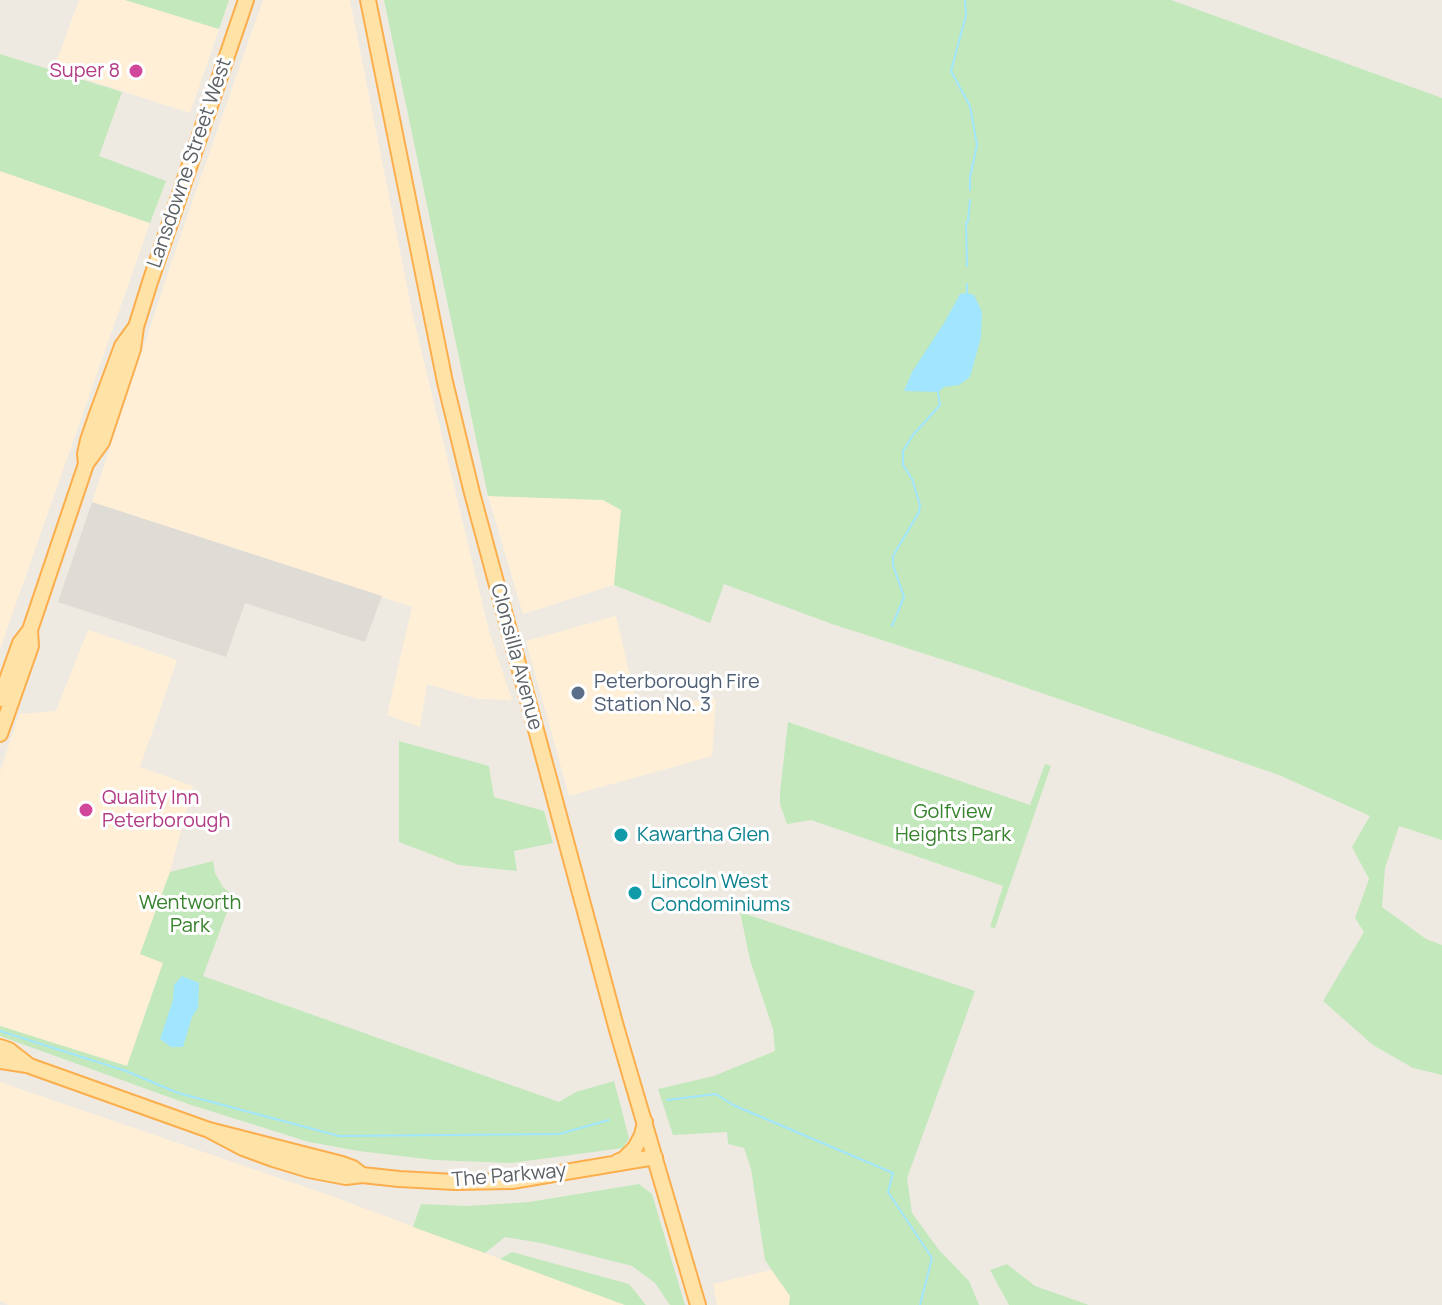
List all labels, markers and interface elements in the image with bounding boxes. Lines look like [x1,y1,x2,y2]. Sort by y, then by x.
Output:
street label: Lansdowne Street West [143,55,237,271]
place label: Super 8 [49,59,120,83]
marker: Super 8 [127,62,145,80]
street label: Clonsilla Avenue [485,581,547,733]
place label: Peterborough Fire Station No. 3 [594,670,760,717]
marker: Peterborough Fire Station No. 3 [569,684,587,702]
place label: Quality Inn Peterborough [102,786,230,833]
park label: Golfview Heights Park [895,800,1011,847]
marker: Quality Inn Peterborough [77,801,95,819]
place label: Kawartha Glen [637,823,770,847]
marker: Kawartha Glen [612,826,630,844]
place label: Lincoln West Condominiums [651,870,790,917]
marker: Lincoln West Condominiums [626,884,644,902]
park label: Wentworth Park [139,891,241,938]
street label: The Parkway [451,1159,567,1193]

